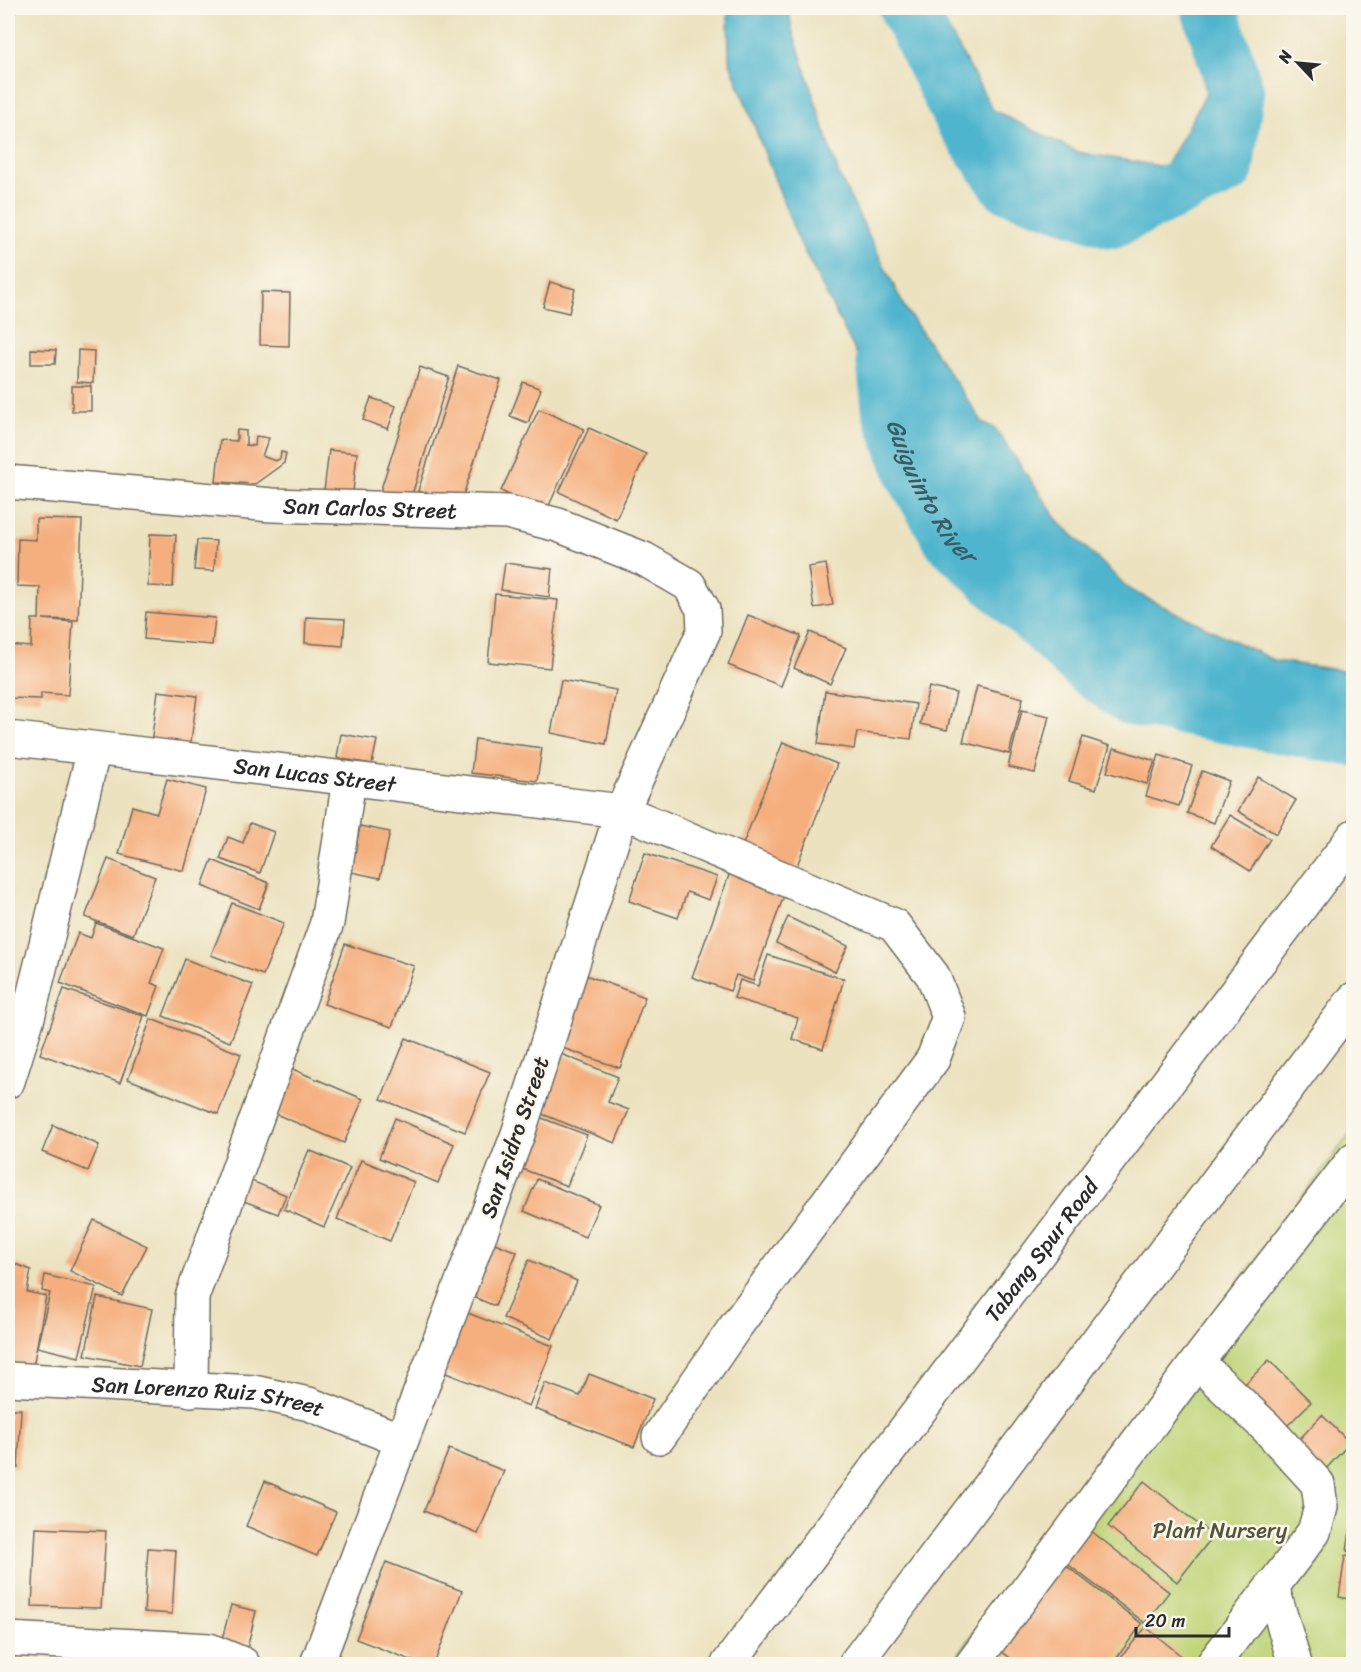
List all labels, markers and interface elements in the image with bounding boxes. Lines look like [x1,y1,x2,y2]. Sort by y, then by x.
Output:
north arrow [1268,33,1328,93]
text: N [1269,44,1301,69]
water label: Guiguinto River [874,413,990,577]
street label: San Carlos Street [282,486,458,531]
street label: San Lucas Street [231,746,399,804]
street label: San Isidro Street [468,1050,561,1224]
street label: Tabang Spur Road [974,1169,1110,1331]
street label: San Lorenzo Ruiz Street [91,1364,331,1428]
park label: Plant Nursery [1153,1511,1288,1550]
scale bar [1136,1600,1229,1638]
text: 20 m [1145,1605,1185,1637]

